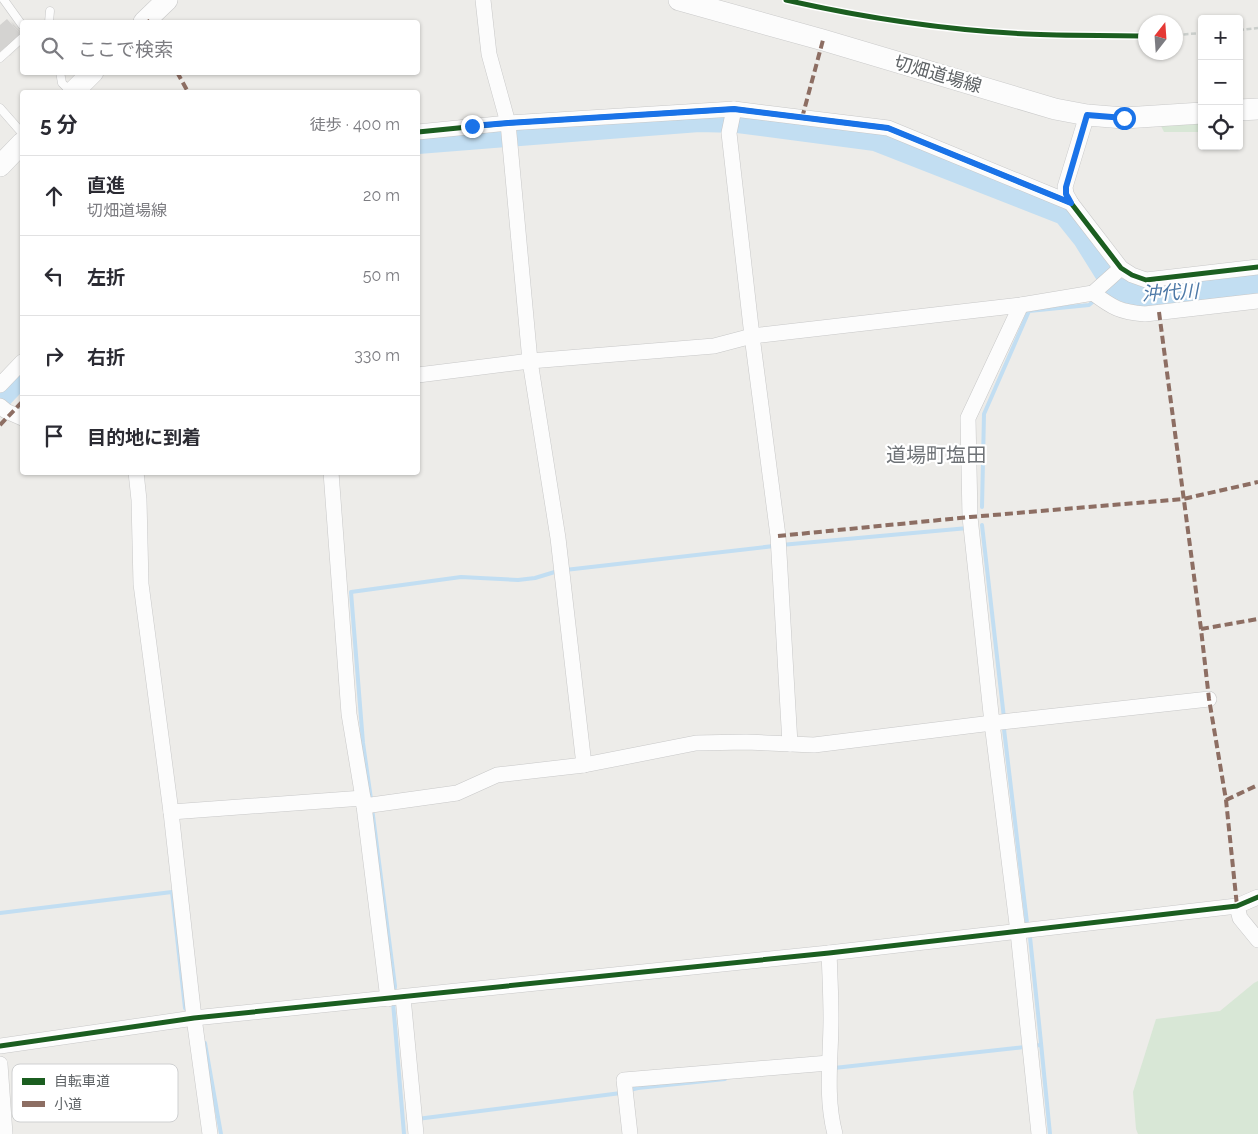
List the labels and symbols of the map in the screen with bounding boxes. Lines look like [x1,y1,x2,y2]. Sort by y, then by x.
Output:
north arrow [1138,15,1183,60]
street label: 切畑道場線 [892,52,984,96]
route start [1113,107,1136,130]
route end [461,115,484,138]
water label: 沖代川 [1141,279,1201,304]
district label: 道場町塩田 [886,443,986,467]
legend [12,1064,178,1122]
text: 自転車道 [54,1073,110,1089]
text: 小道 [54,1096,82,1112]

